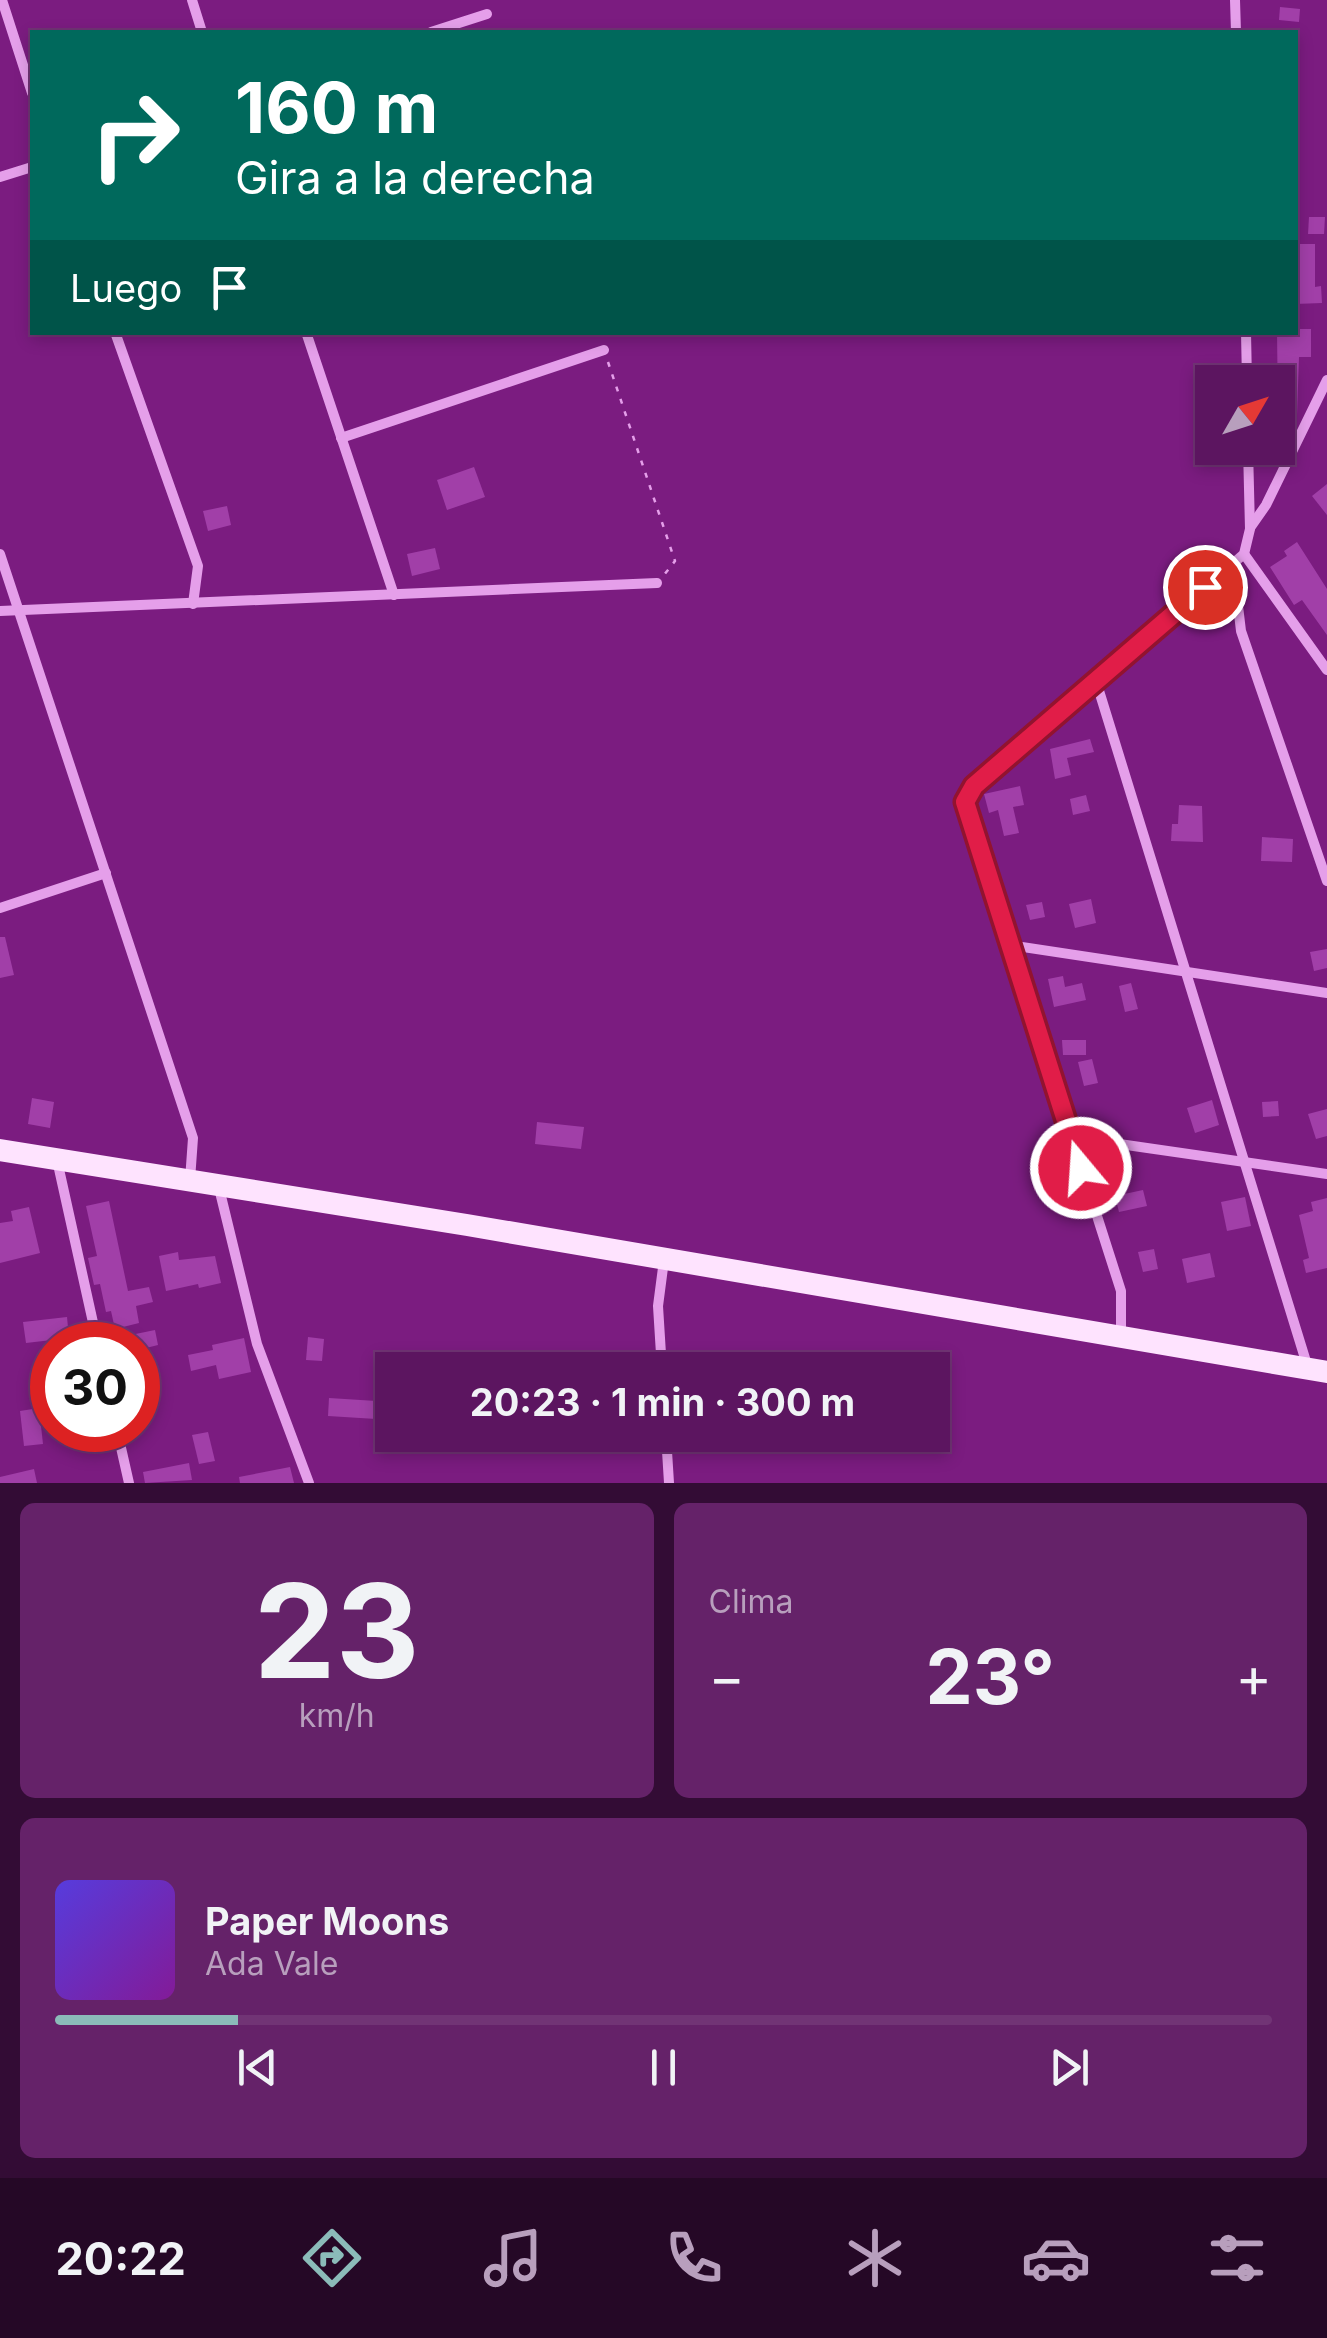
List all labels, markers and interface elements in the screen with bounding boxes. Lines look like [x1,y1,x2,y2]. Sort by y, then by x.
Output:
text: 160 m [235,65,438,150]
icon: right [70,70,200,200]
text: Gira a la derecha [235,150,595,205]
icon: arrive [202,260,257,315]
text: Luego [70,265,182,311]
north arrow [1195,365,1295,465]
map controls [1195,365,1295,465]
pin [1163,545,1248,630]
icon: arrive [1178,560,1233,615]
position arrow [1029,1116,1133,1220]
speed limit sign: 30 [30,1322,160,1452]
text: 20:23 · 1 min · 300 m [470,1379,855,1425]
text: 23 [254,1552,420,1709]
text: Clima [709,1582,793,1621]
text: 23° [925,1631,1055,1722]
text: − [709,1644,745,1710]
text: + [1236,1644,1272,1710]
text: km/h [299,1696,375,1735]
text: Paper Moons [205,1898,449,1944]
text: Ada Vale [205,1944,338,1983]
icon: previous [230,2040,285,2095]
icon: pause [636,2040,691,2095]
icon: next [1042,2040,1097,2095]
icon: directions [297,2223,367,2293]
icon: music [478,2223,548,2293]
icon: phone [659,2223,729,2293]
icon: climate [840,2223,910,2293]
icon: car [1021,2223,1091,2293]
icon: filters [1202,2223,1272,2293]
text: 20:22 [55,2231,186,2286]

